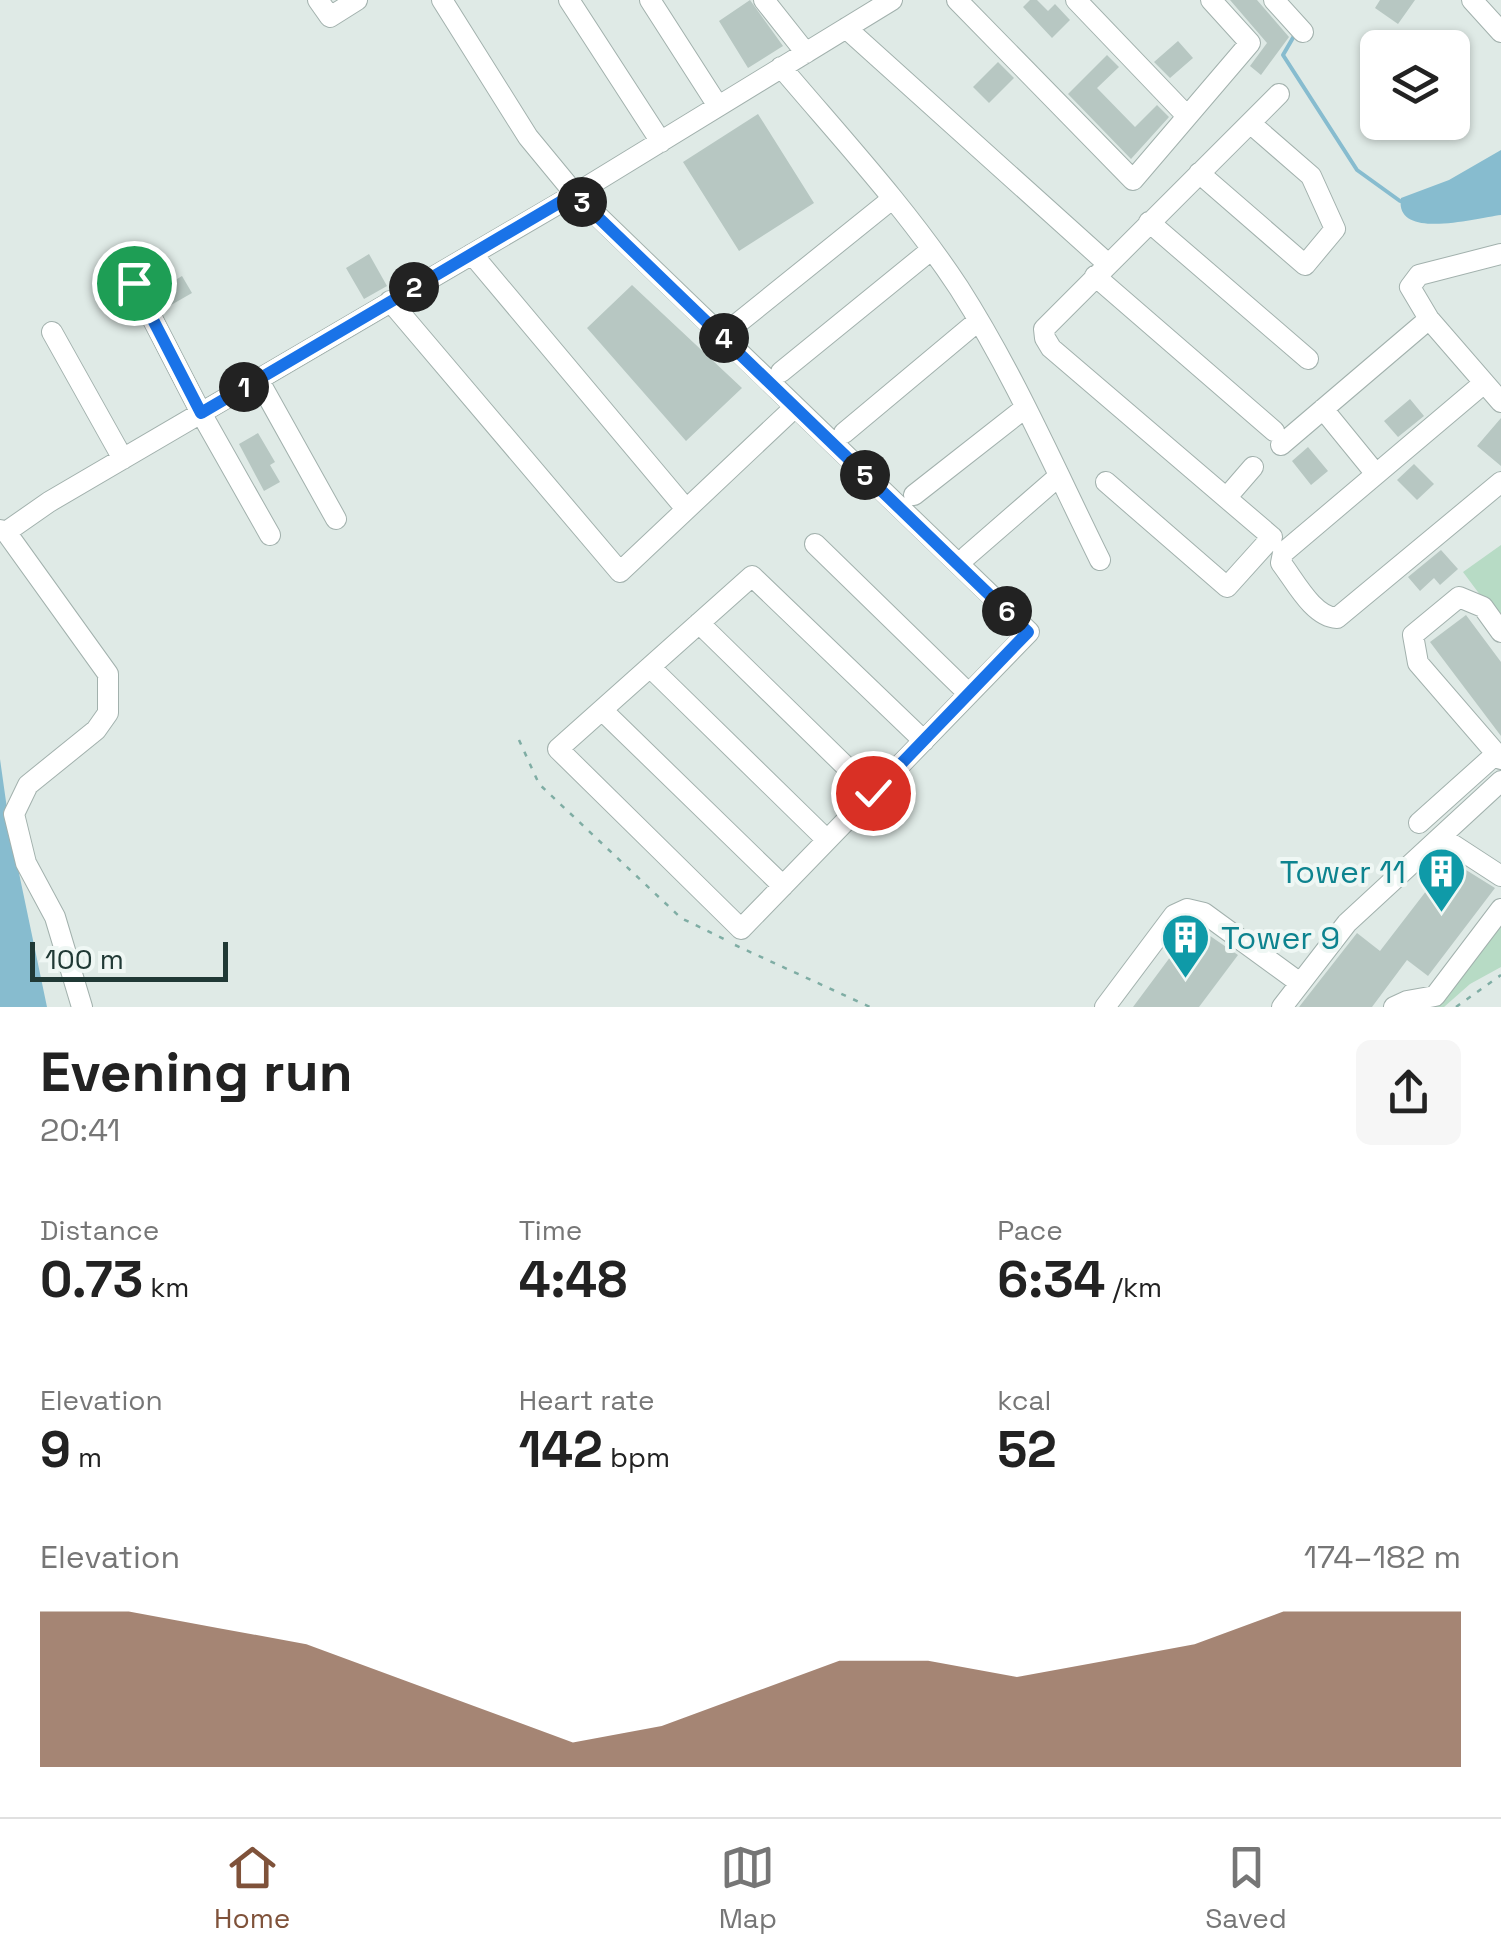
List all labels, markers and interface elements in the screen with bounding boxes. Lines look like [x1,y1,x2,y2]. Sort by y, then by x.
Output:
map controls [1360,30,1470,140]
button: layers [1360,30,1470,140]
pin: 3 [557,177,607,227]
text: 3 [573,184,591,220]
pin [92,241,177,326]
icon: arrive [107,256,162,311]
pin: 2 [389,262,439,312]
text: 2 [406,269,422,305]
pin: 4 [699,313,749,363]
text: 4 [715,320,733,356]
pin: 1 [219,362,269,412]
text: 1 [238,369,250,405]
pin: 5 [840,450,890,500]
text: 5 [857,457,873,493]
pin: 6 [982,586,1032,636]
text: 6 [998,593,1016,629]
pin [831,751,916,836]
icon: check [846,766,901,821]
building icon: Tower 11 [1415,846,1467,914]
place label: Tower 11 [1280,852,1406,892]
building icon: Tower 9 [1160,912,1212,980]
place label: Tower 9 [1221,918,1340,958]
scale bar [30,937,228,981]
text: 100 m [45,941,124,977]
text: Evening run [40,1037,353,1107]
button: share [1356,1040,1461,1145]
text: 20:41 [40,1110,121,1150]
text: Distance [40,1212,159,1248]
text: Time [519,1212,582,1248]
text: Pace [997,1212,1063,1248]
text: 0.73 [40,1248,143,1312]
text: 4:48 [519,1248,627,1312]
text: 6:34 [997,1248,1105,1312]
text: km [143,1269,189,1305]
text: /km [1105,1269,1162,1305]
text: Elevation [40,1382,163,1418]
text: Heart rate [519,1382,655,1418]
text: kcal [997,1382,1051,1418]
text: 9 [40,1418,71,1482]
text: 142 [519,1418,603,1482]
text: 52 [997,1418,1057,1482]
text: m [71,1439,102,1475]
text: bpm [603,1439,670,1475]
text: Elevation [40,1537,180,1577]
text: 174–182 m [1304,1537,1461,1577]
tab: Home [214,1840,290,1936]
tab: Map [719,1840,777,1936]
tab: Saved [1205,1840,1287,1936]

